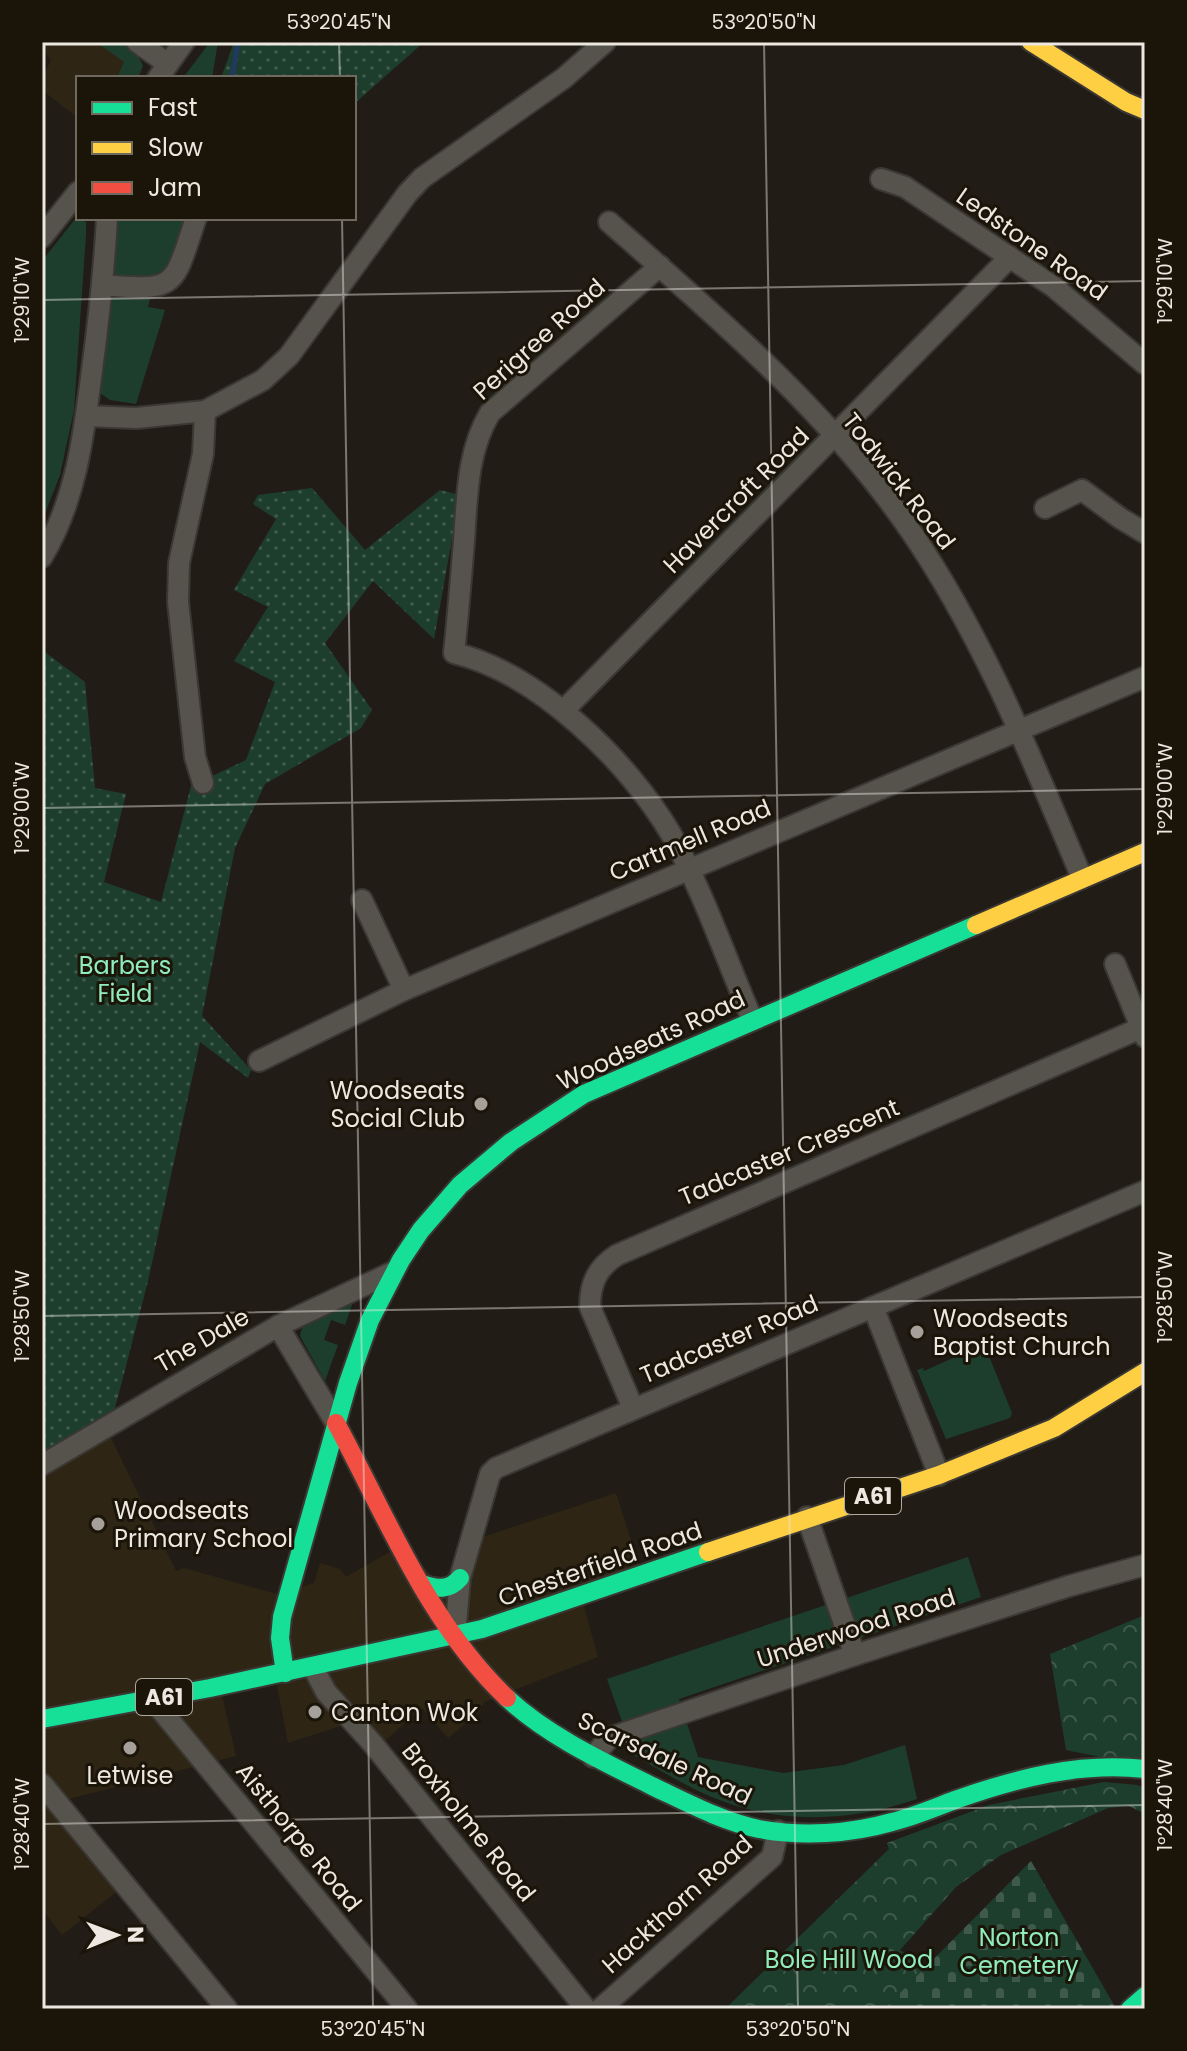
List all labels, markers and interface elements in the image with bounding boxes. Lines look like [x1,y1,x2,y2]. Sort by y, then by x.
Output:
text: 53°20'45"N [287,8,391,36]
text: 53°20'50"N [712,8,816,36]
legend [76,76,356,220]
text: Fast [148,91,198,124]
text: Slow [148,131,203,164]
text: Jam [148,171,202,204]
street label: Ledstone Road [950,180,1114,308]
text: 1°29'10"W [1151,237,1179,324]
text: 1°29'10"W [8,256,36,343]
street label: Perigree Road [466,271,612,407]
street label: Todwick Road [835,405,963,557]
street label: Havercroft Road [656,420,816,580]
text: 1°29'00"W [1151,742,1179,835]
text: 1°29'00"W [8,761,36,854]
street label: Cartmell Road [604,791,776,889]
park label: Barbers Field [79,949,171,1010]
street label: Woodseats Road [552,982,750,1098]
place label: Woodseats Social Club [330,1074,465,1135]
street label: Tadcaster Crescent [674,1091,904,1213]
marker: Woodseats Social Club [472,1095,490,1113]
text: 1°28'50"W [1151,1250,1179,1343]
text: 1°28'50"W [8,1269,36,1362]
street label: Tadcaster Road [635,1287,823,1391]
street label: The Dale [149,1300,255,1380]
place label: Woodseats Baptist Church [933,1302,1111,1363]
marker: Woodseats Baptist Church [908,1323,926,1341]
road number: A61 [845,1478,901,1514]
place label: Woodseats Primary School [114,1494,293,1555]
street label: Chesterfield Road [494,1514,706,1614]
marker: Woodseats Primary School [89,1515,107,1533]
street label: Underwood Road [752,1580,960,1676]
road number: A61 [136,1679,192,1715]
place label: Canton Wok [331,1696,479,1729]
marker: Canton Wok [306,1703,324,1721]
street label: Scarsdale Road [573,1703,757,1813]
street label: Broxholme Road [395,1736,543,1908]
marker: Letwise [121,1739,139,1757]
street label: Aisthorpe Road [229,1756,369,1918]
text: 1°28'40"W [1151,1758,1179,1851]
place label: Letwise [87,1759,173,1792]
text: 1°28'40"W [8,1777,36,1870]
street label: Hackthorn Road [594,1827,760,1981]
north arrow [76,1895,156,1975]
park label: Norton Cemetery [959,1921,1079,1982]
text: N [120,1926,151,1943]
park label: Bole Hill Wood [765,1943,933,1976]
text: 53°20'45"N [321,2015,425,2043]
text: 53°20'50"N [746,2015,850,2043]

